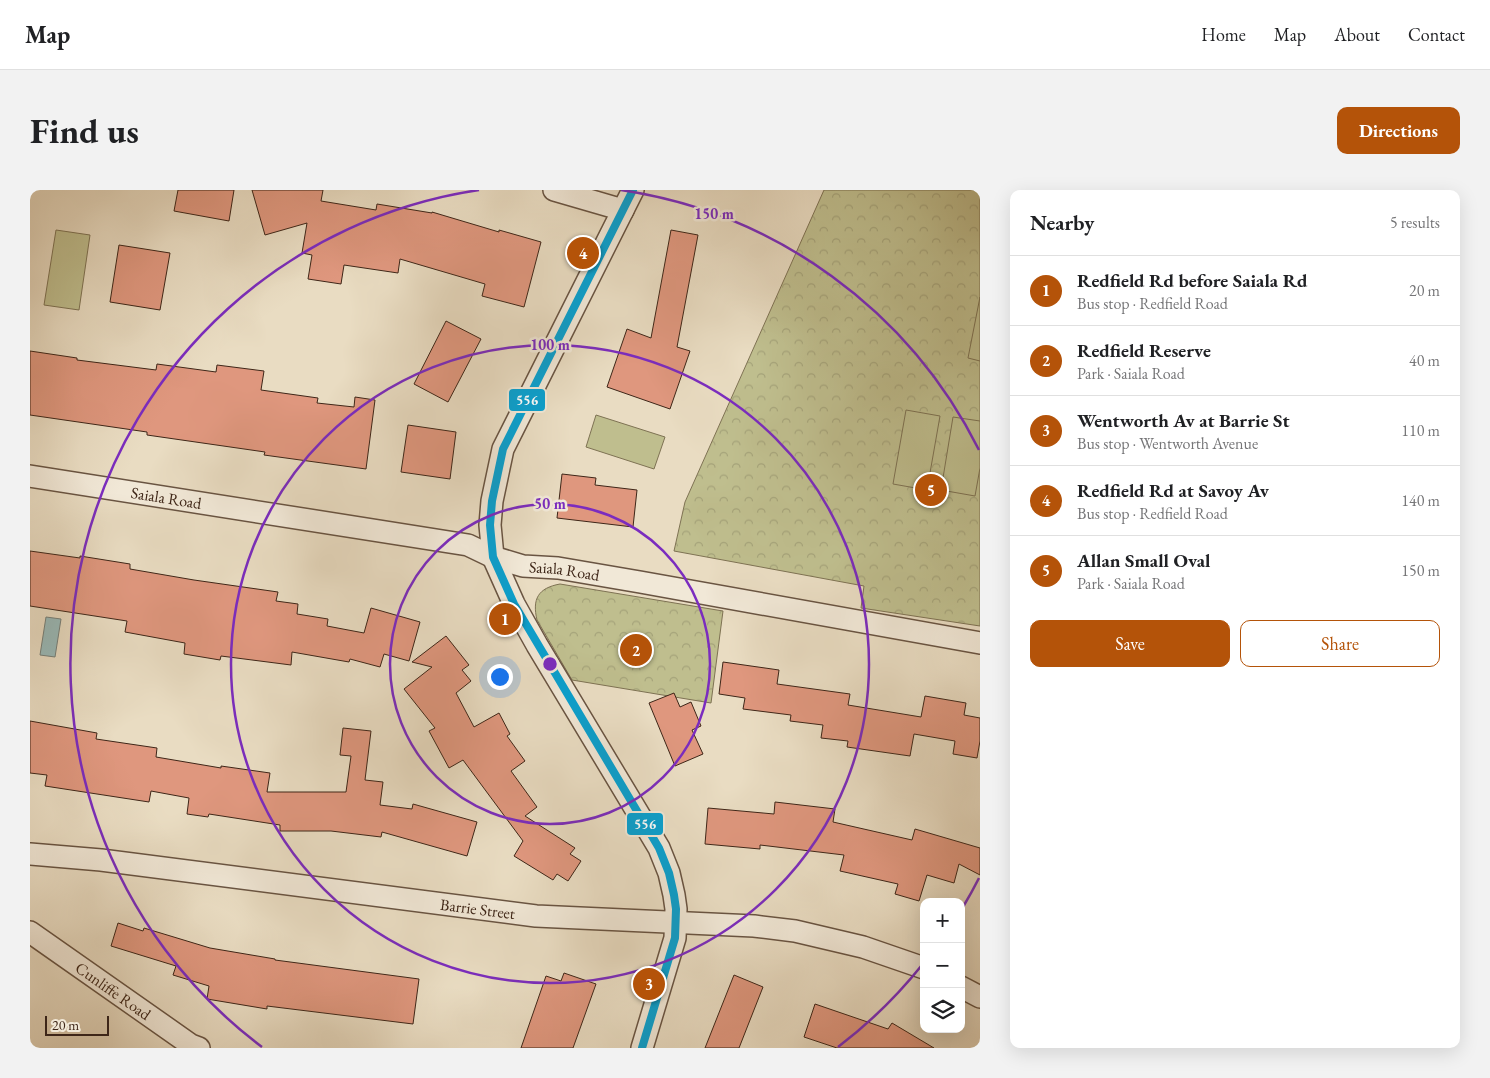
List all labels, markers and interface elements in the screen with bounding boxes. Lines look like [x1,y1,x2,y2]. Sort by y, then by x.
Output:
text: Map [25,19,70,50]
text: Home [1201,23,1246,46]
text: Map [1274,23,1306,46]
text: About [1334,23,1380,46]
text: Contact [1408,23,1465,46]
button: Directions [1337,107,1460,154]
text: Find us [30,108,139,153]
text: 150 m [694,204,734,223]
text: Nearby [1030,209,1094,236]
text: 5 results [1390,212,1440,233]
pin: 4 [567,234,599,272]
text: Redfield Rd before Saiala Rd [1077,268,1308,293]
text: 1 [1042,280,1050,301]
text: 20 m [1409,280,1440,301]
text: Bus stop · Redfield Road [1077,293,1228,314]
text: 100 m [530,335,570,354]
text: Redfield Reserve [1077,338,1211,363]
text: 2 [1042,350,1050,371]
text: 40 m [1409,350,1440,371]
text: Park · Saiala Road [1077,363,1185,384]
line badge: 556 [508,388,546,412]
text: 556 [516,391,539,409]
text: Wentworth Av at Barrie St [1077,408,1290,433]
text: 3 [1042,420,1050,441]
text: 110 m [1401,420,1440,441]
text: Bus stop · Wentworth Avenue [1077,433,1258,454]
pin: 5 [915,471,947,509]
text: Redfield Rd at Savoy Av [1077,478,1269,503]
street label: Saiala Road [129,482,204,514]
text: 4 [1042,490,1050,511]
text: 140 m [1401,490,1440,511]
text: 50 m [534,494,566,513]
text: Bus stop · Redfield Road [1077,503,1228,524]
text: Allan Small Oval [1077,548,1210,573]
street label: Saiala Road [528,556,602,586]
text: 5 [1042,560,1050,581]
text: 150 m [1401,560,1440,581]
text: Park · Saiala Road [1077,573,1185,594]
pin: 1 [489,600,521,638]
button: Save [1030,620,1230,667]
button: Share [1240,620,1440,667]
pin: 2 [620,631,652,669]
centre of rings [541,655,559,673]
your location [487,664,513,690]
line badge: 556 [626,812,664,836]
text: 556 [634,815,657,833]
street label: Barrie Street [439,894,516,924]
map controls [920,898,965,1033]
button: + [920,898,965,943]
button: − [920,943,965,988]
street label: Cunliffe Road [71,957,156,1025]
pin: 3 [633,965,665,1003]
button: layers [920,988,965,1033]
scale bar [45,1013,109,1036]
text: 20 m [52,1016,79,1034]

